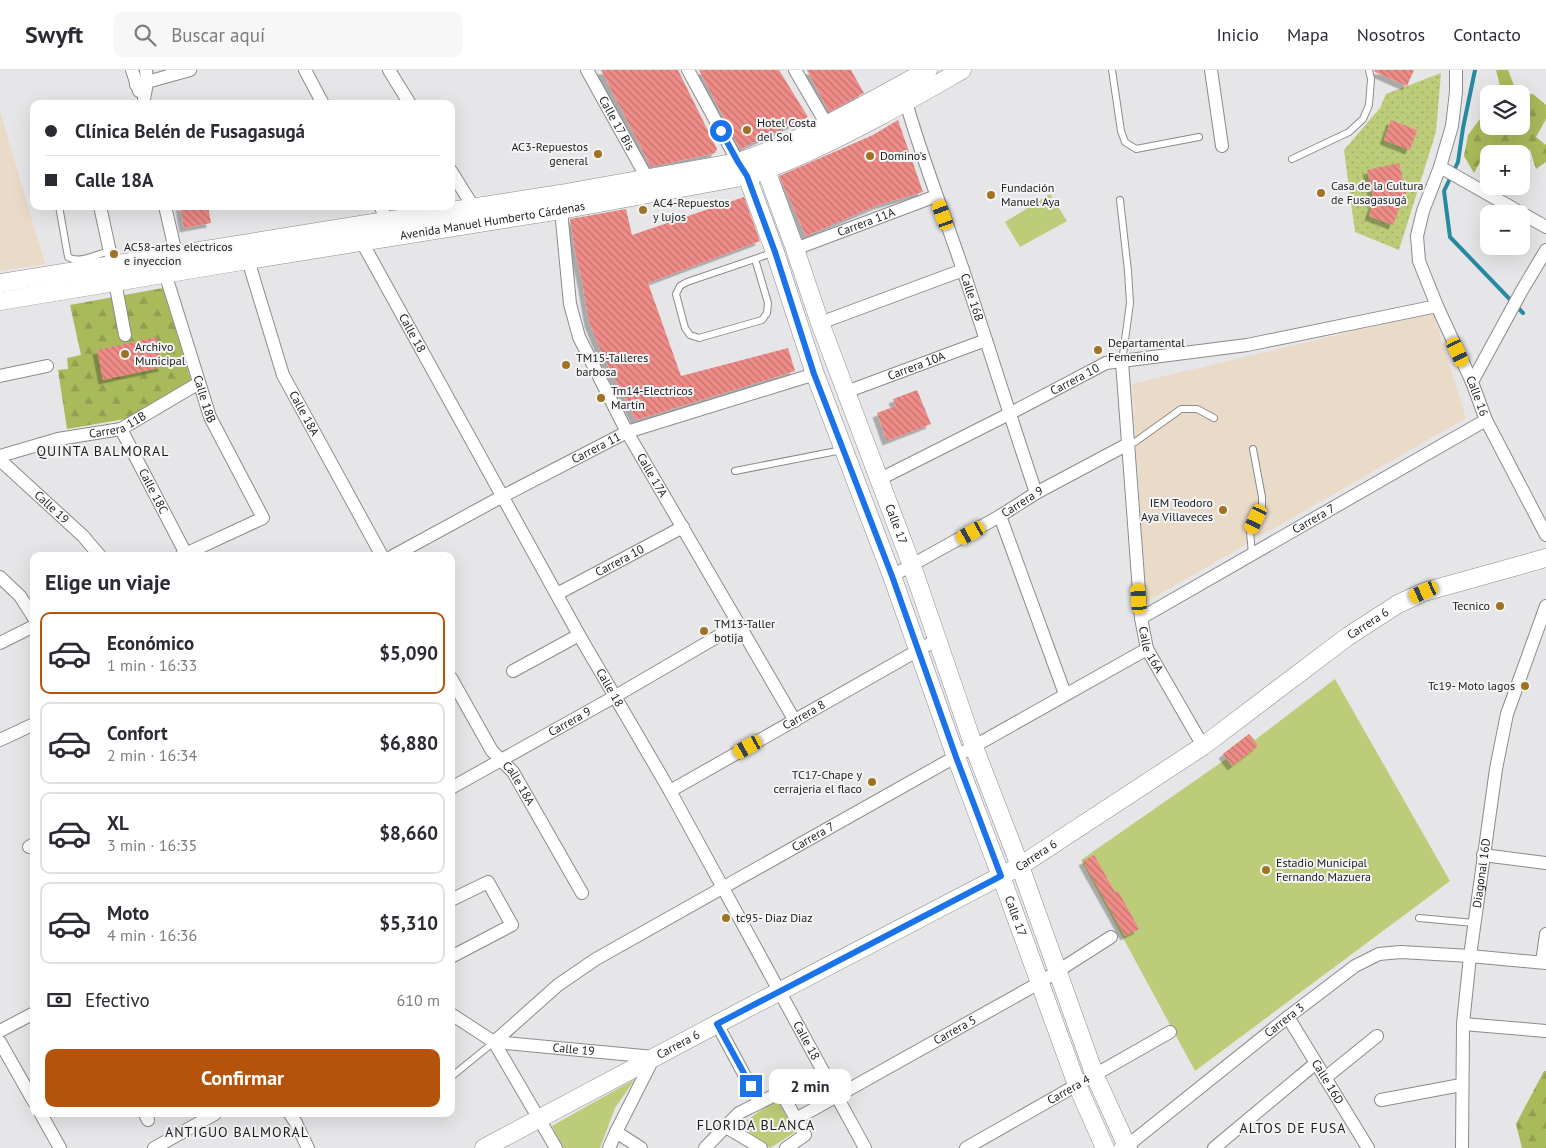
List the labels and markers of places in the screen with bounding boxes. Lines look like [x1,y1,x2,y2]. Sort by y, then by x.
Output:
place label: Hotel Costa del Sol [757,115,816,144]
marker: Hotel Costa del Sol [741,124,753,136]
place label: AC3-Repuestos general [511,139,588,168]
marker: AC3-Repuestos general [592,148,604,160]
place label: Domino's [880,148,927,163]
marker: Domino's [864,150,876,162]
place label: Casa de la Cultura de Fusagasugá [1331,178,1423,207]
place label: Fundación Manuel Aya [1001,180,1060,209]
marker: Casa de la Cultura de Fusagasugá [1315,187,1327,199]
marker: Fundación Manuel Aya [985,189,997,201]
place label: AC4-Repuestos y lujos [653,195,730,224]
marker: AC4-Repuestos y lujos [637,204,649,216]
place label: AC58-artes electricos e inyeccion [124,239,233,268]
marker: AC58-artes electricos e inyeccion [108,248,120,260]
place label: Departamental Femenino [1108,335,1185,364]
place label: Archivo Municipal [135,339,186,368]
marker: Departamental Femenino [1092,344,1104,356]
marker: Archivo Municipal [119,348,131,360]
place label: TM15-Talleres barbosa [576,350,648,379]
marker: TM15-Talleres barbosa [560,359,572,371]
place label: Tm14-Electricos Martín [611,383,693,412]
marker: Tm14-Electricos Martín [595,392,607,404]
place label: IEM Teodoro Aya Villaveces [1141,495,1213,524]
marker: IEM Teodoro Aya Villaveces [1217,504,1229,516]
place label: Tecnico [1452,598,1490,613]
marker: Tecnico [1494,600,1506,612]
place label: TM13-Taller botija [714,616,775,645]
marker: TM13-Taller botija [698,625,710,637]
place label: Tc19- Moto lagos [1428,678,1515,693]
marker: Tc19- Moto lagos [1519,680,1531,692]
place label: TC17-Chape y cerrajeria el flaco [774,767,862,796]
marker: TC17-Chape y cerrajeria el flaco [866,776,878,788]
place label: Estadio Municipal Fernando Mazuera [1276,855,1371,884]
marker: Estadio Municipal Fernando Mazuera [1260,864,1272,876]
place label: tc95- Diaz Diaz [736,910,813,925]
marker: tc95- Diaz Diaz [720,912,732,924]

